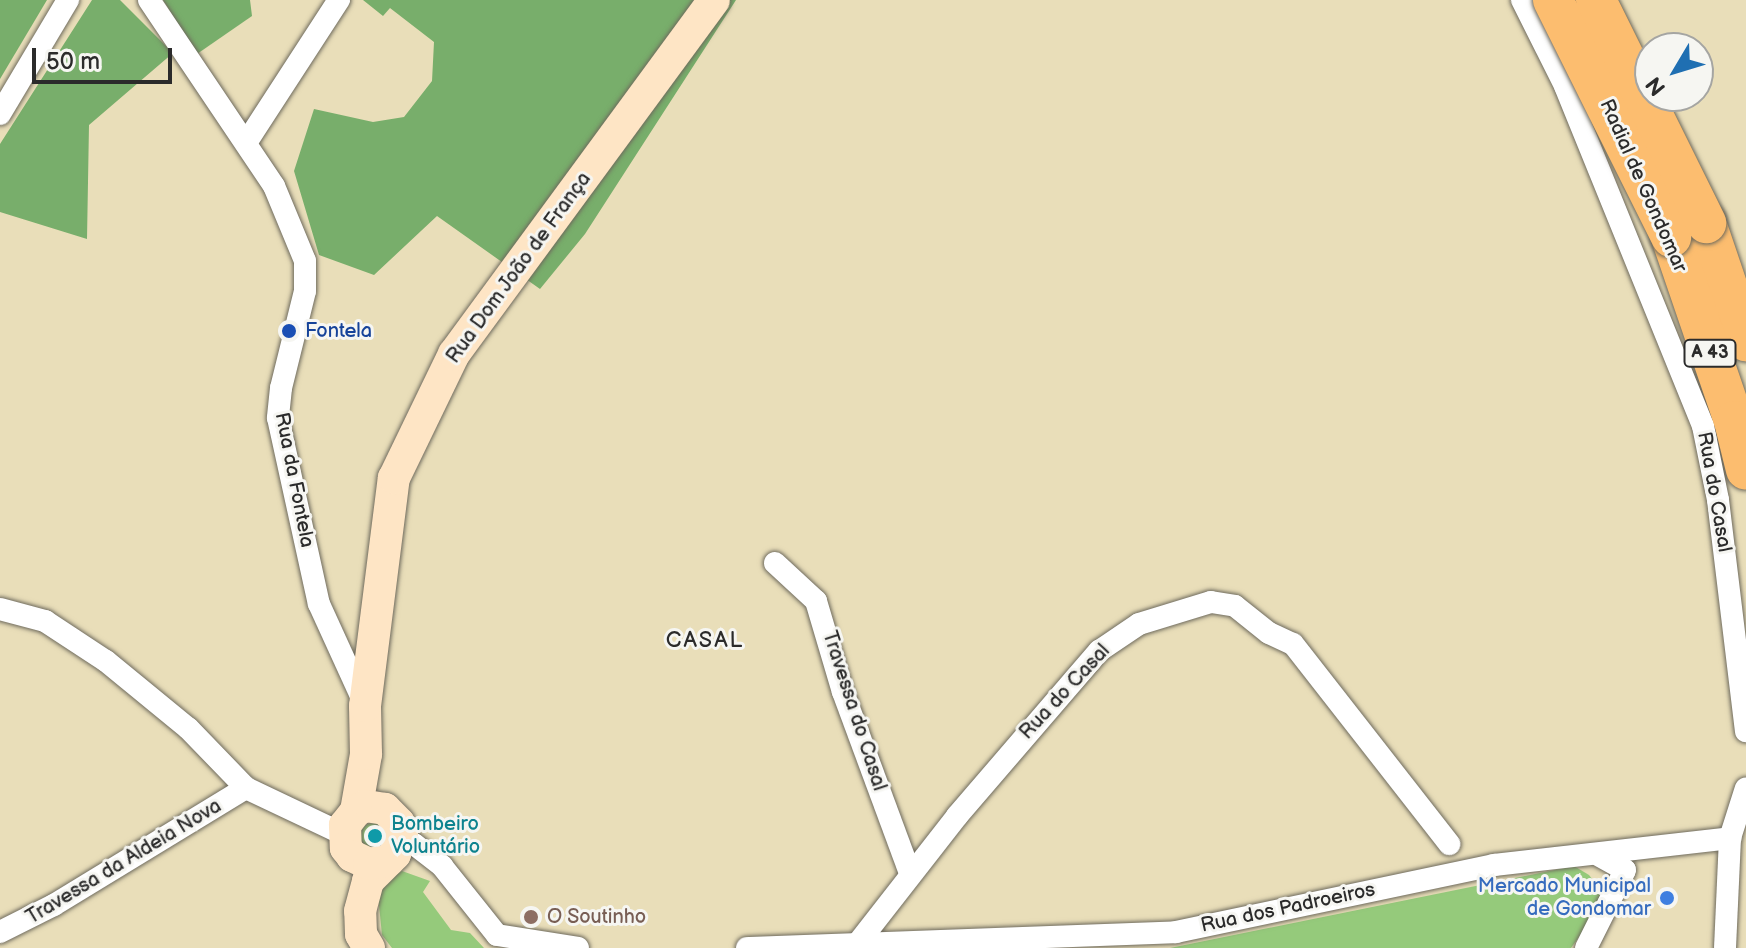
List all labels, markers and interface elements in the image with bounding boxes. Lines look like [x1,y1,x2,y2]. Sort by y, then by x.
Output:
scale bar [36,32,176,82]
north arrow [1634,32,1714,112]
text: 50 m [46,47,100,76]
text: N [1641,71,1672,101]
street label: Radial de Gondomar [1594,96,1692,276]
street label: Rua Dom João de França [441,167,597,369]
place label: Fontela [305,319,372,343]
marker: Fontela [280,322,298,340]
road number: A 43 [1682,339,1738,367]
street label: Rua da Fontela [269,410,319,550]
street label: Rua do Casal [1692,430,1736,554]
district label: CASAL [666,628,744,654]
street label: Travessa do Casal [817,628,891,794]
street label: Rua do Casal [1015,639,1115,745]
street label: Travessa da Aldeia Nova [22,794,226,930]
place label: Bombeiro Voluntário [391,812,480,859]
marker: Bombeiro Voluntário [366,827,384,845]
place label: Mercado Municipal de Gondomar [1478,874,1651,921]
street label: Rua dos Padroeiros [1199,878,1377,938]
marker: Mercado Municipal de Gondomar [1658,889,1676,907]
place label: O Soutinho [547,905,647,929]
marker: O Soutinho [522,908,540,926]

